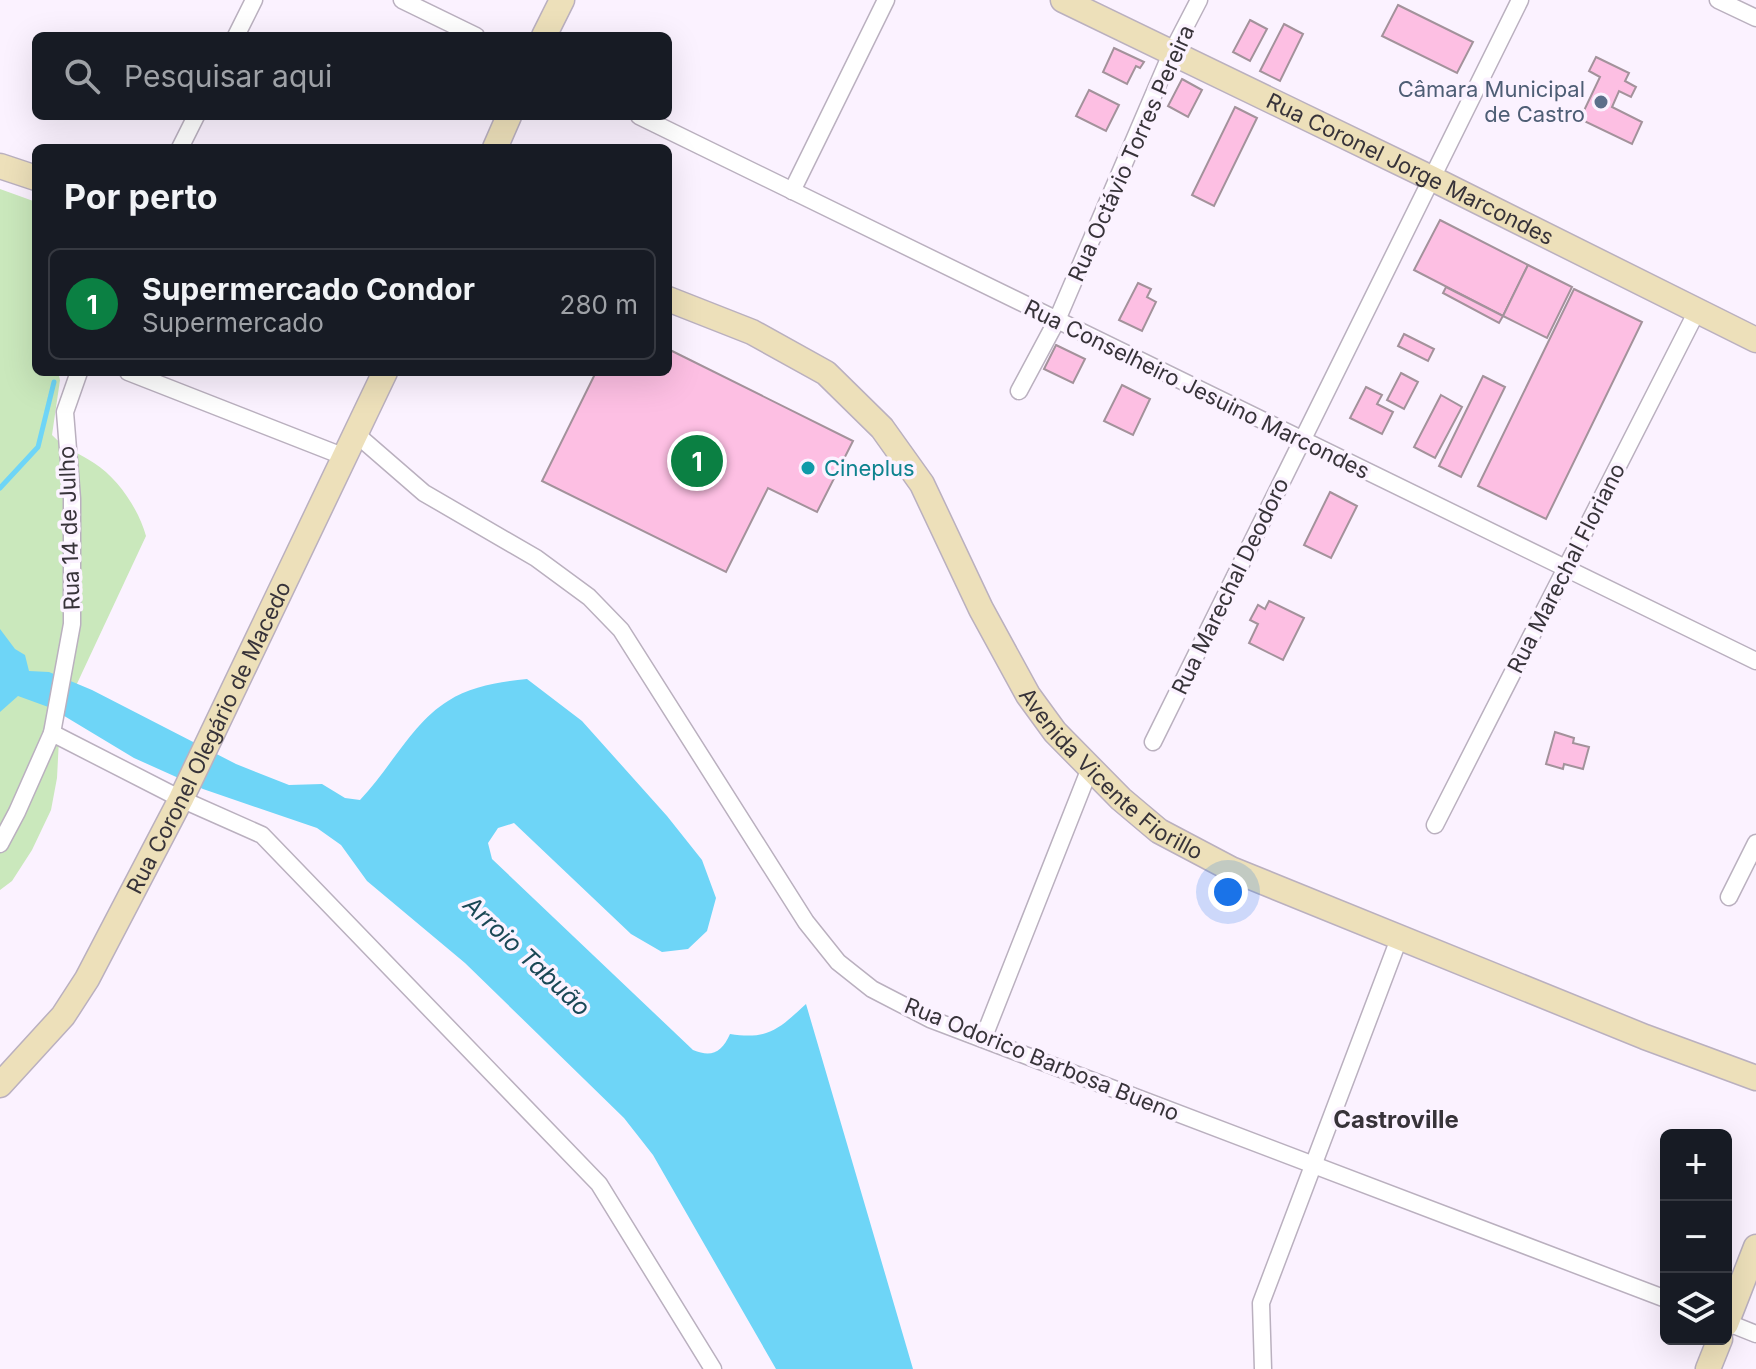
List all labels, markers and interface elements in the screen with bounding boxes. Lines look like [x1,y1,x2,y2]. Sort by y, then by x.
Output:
street label: Rua Octávio Torres Pereira [1063,21,1199,285]
search box [32,32,672,120]
icon: search [60,54,104,98]
text: Pesquisar aqui [124,58,332,94]
place label: Câmara Municipal de Castro [1398,76,1585,127]
street label: Rua Coronel Jorge Marcondes [1262,87,1558,250]
marker: Câmara Municipal de Castro [1592,93,1610,111]
text: Por perto [64,176,218,217]
text: Supermercado Condor [142,271,475,307]
text: 1 [86,289,98,320]
text: 280 m [560,289,638,320]
street label: Rua Conselheiro Jesuino Marcondes [1020,294,1374,484]
text: Supermercado [142,307,324,338]
pin: 1 [671,431,723,491]
street label: Rua 14 de Julho [53,445,85,611]
place label: Cineplus [824,455,915,481]
marker: Cineplus [799,459,817,477]
street label: Rua Marechal Floriano [1502,459,1630,677]
street label: Rua Marechal Deodoro [1166,473,1294,699]
street label: Rua Coronel Olegário de Macedo [121,577,296,898]
street label: Avenida Vicente Fiorillo [1014,683,1207,865]
your location [1208,872,1248,912]
water label: Arroio Tabuão [457,889,596,1022]
street label: Rua Odorico Barbosa Bueno [901,992,1183,1126]
district label: Castroville [1333,1105,1459,1134]
map controls [1660,1129,1732,1345]
button: + [1660,1129,1732,1201]
button: − [1660,1201,1732,1273]
button: layers [1660,1273,1732,1345]

